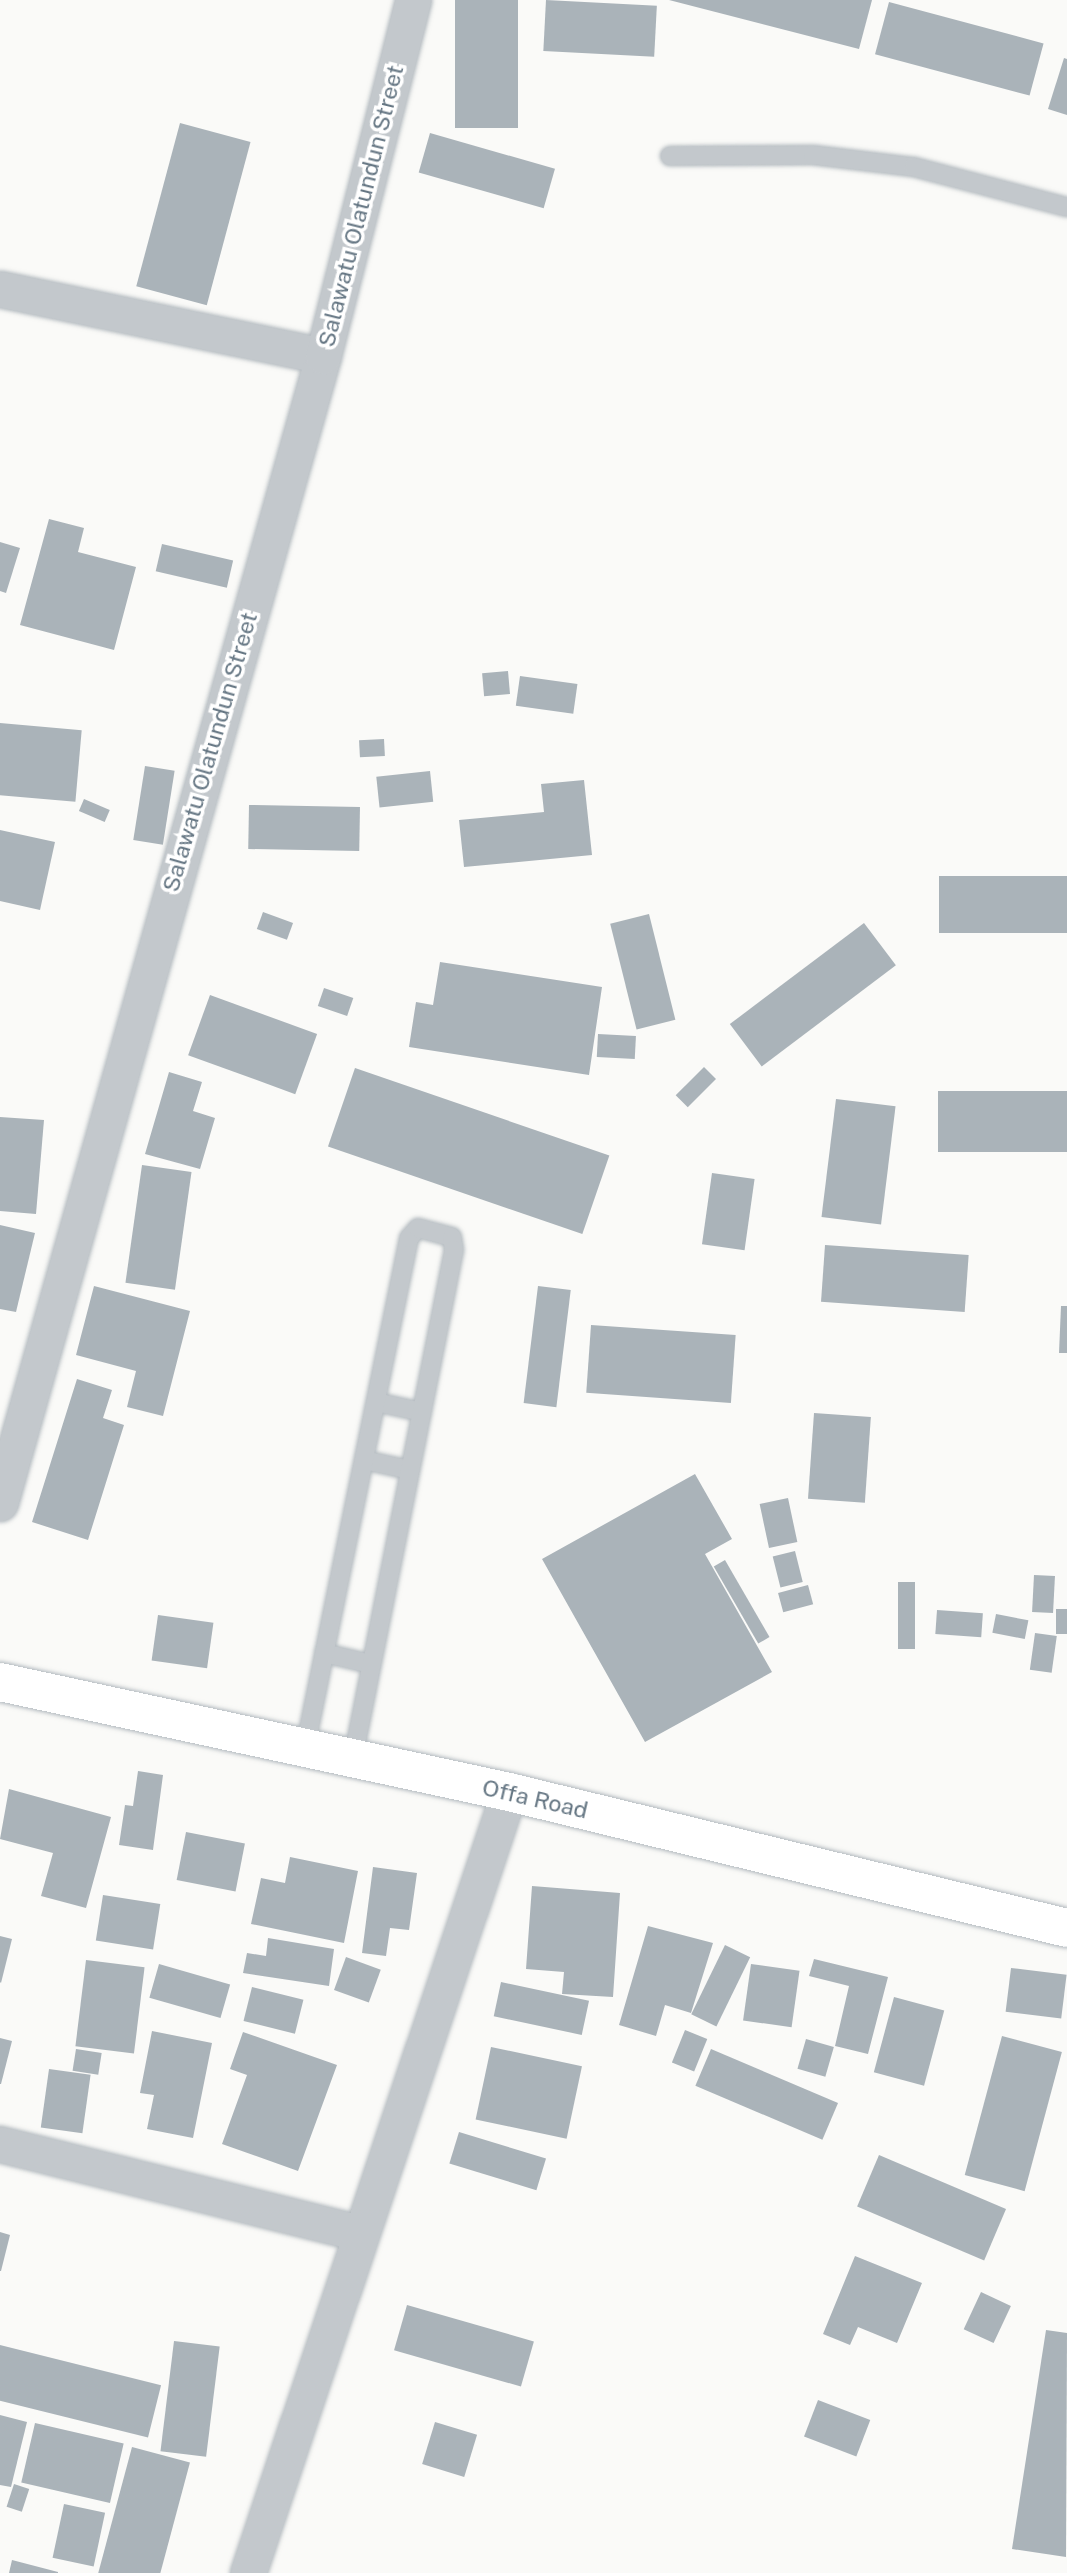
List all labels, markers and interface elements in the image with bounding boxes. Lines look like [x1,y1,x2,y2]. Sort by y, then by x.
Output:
street label: Salawatu Olatundun Street [313,62,409,350]
street label: Salawatu Olatundun Street [157,609,263,895]
street label: Offa Road [480,1773,590,1825]

